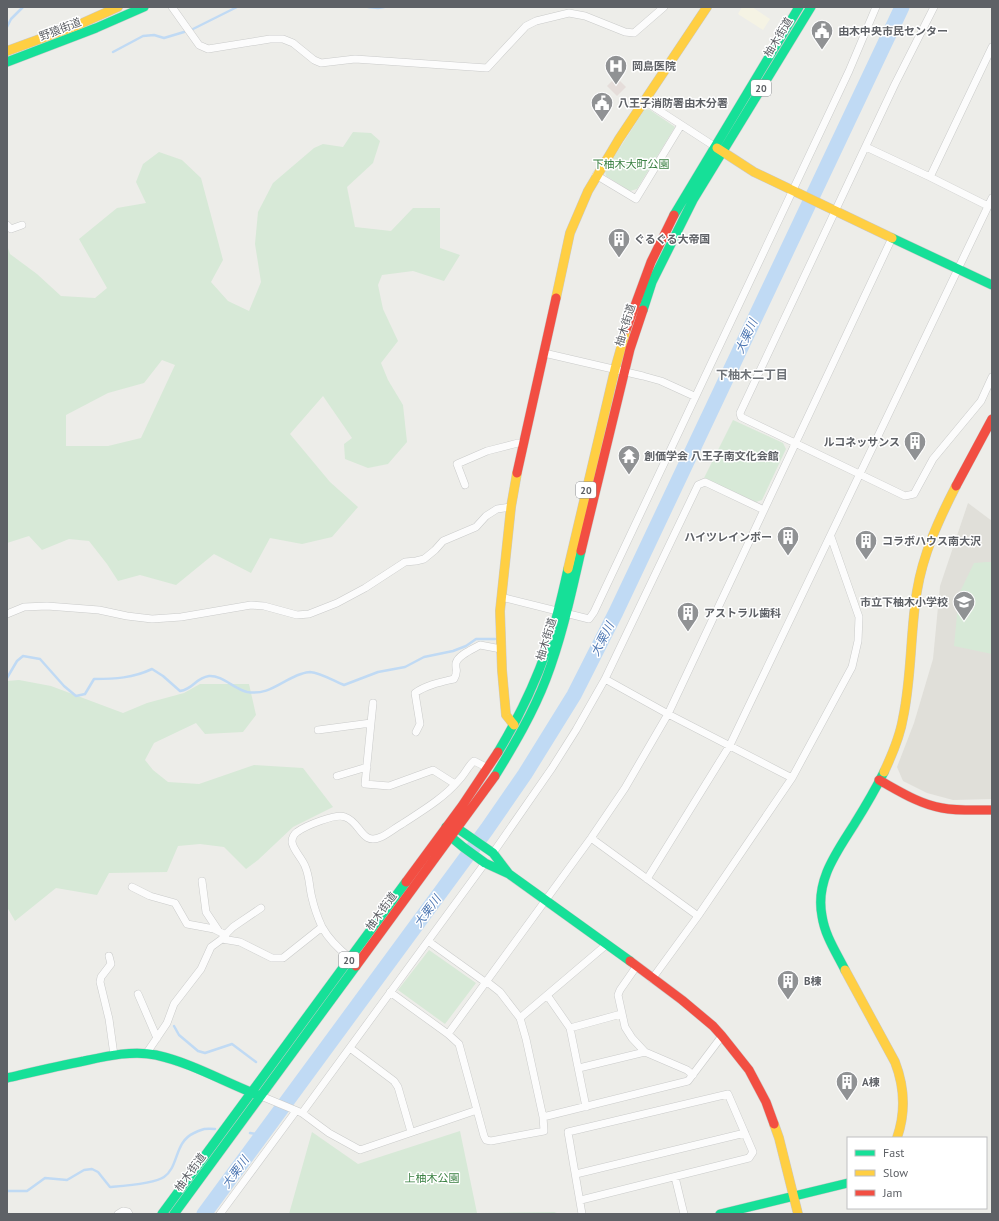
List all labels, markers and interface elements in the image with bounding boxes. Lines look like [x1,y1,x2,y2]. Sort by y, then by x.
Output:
street label: 野猿街道 [37,15,83,43]
street label: 柚木街道 [761,15,795,59]
public building icon: 由木中央市民センター [809,18,835,51]
place label: 由木中央市民センター [838,24,948,38]
hospital icon: 岡島医院 [603,53,629,86]
place label: 岡島医院 [632,59,676,73]
road number: 20 [751,80,771,96]
public building icon: 八王子消防署由木分署 [589,90,615,123]
place label: 八王子消防署由木分署 [618,96,728,110]
park label: 下柚木大町公園 [593,157,670,171]
building icon: ぐるぐる大帝国 [606,226,632,259]
place label: ぐるぐる大帝国 [634,232,711,246]
street label: 柚木街道 [612,302,638,348]
water label: 大栗川 [732,315,761,355]
district label: 下柚木二丁目 [716,367,788,382]
building icon: ルコネッサンス [902,429,928,462]
place label: ルコネッサンス [823,435,900,449]
temple icon: 創価学会 八王子南文化会館 [616,443,642,476]
place label: 創価学会 八王子南文化会館 [644,449,779,463]
road number: 20 [576,482,596,498]
building icon: ハイツレインボー [775,524,801,557]
building icon: コラボハウス南大沢 [853,528,879,561]
place label: ハイツレインボー [684,530,772,544]
place label: コラボハウス南大沢 [882,534,981,548]
school or university icon: 市立下柚木小学校 [951,589,977,622]
place label: 市立下柚木小学校 [860,595,948,609]
building icon: アストラル歯科 [675,600,701,633]
place label: アストラル歯科 [704,606,781,620]
street label: 柚木街道 [533,616,559,662]
water label: 大栗川 [587,618,618,658]
street label: 柚木街道 [362,889,400,933]
water label: 大栗川 [410,890,445,930]
road number: 20 [339,952,359,968]
building icon: B棟 [775,968,801,1001]
place label: B棟 [804,974,822,988]
building icon: A棟 [834,1069,860,1102]
place label: A棟 [862,1075,880,1089]
legend [847,1137,987,1209]
text: Fast [883,1145,904,1160]
street label: 柚木街道 [171,1150,209,1194]
water label: 大栗川 [218,1151,253,1191]
text: Slow [883,1165,908,1180]
park label: 上柚木公園 [405,1171,460,1185]
text: Jam [882,1185,902,1200]

